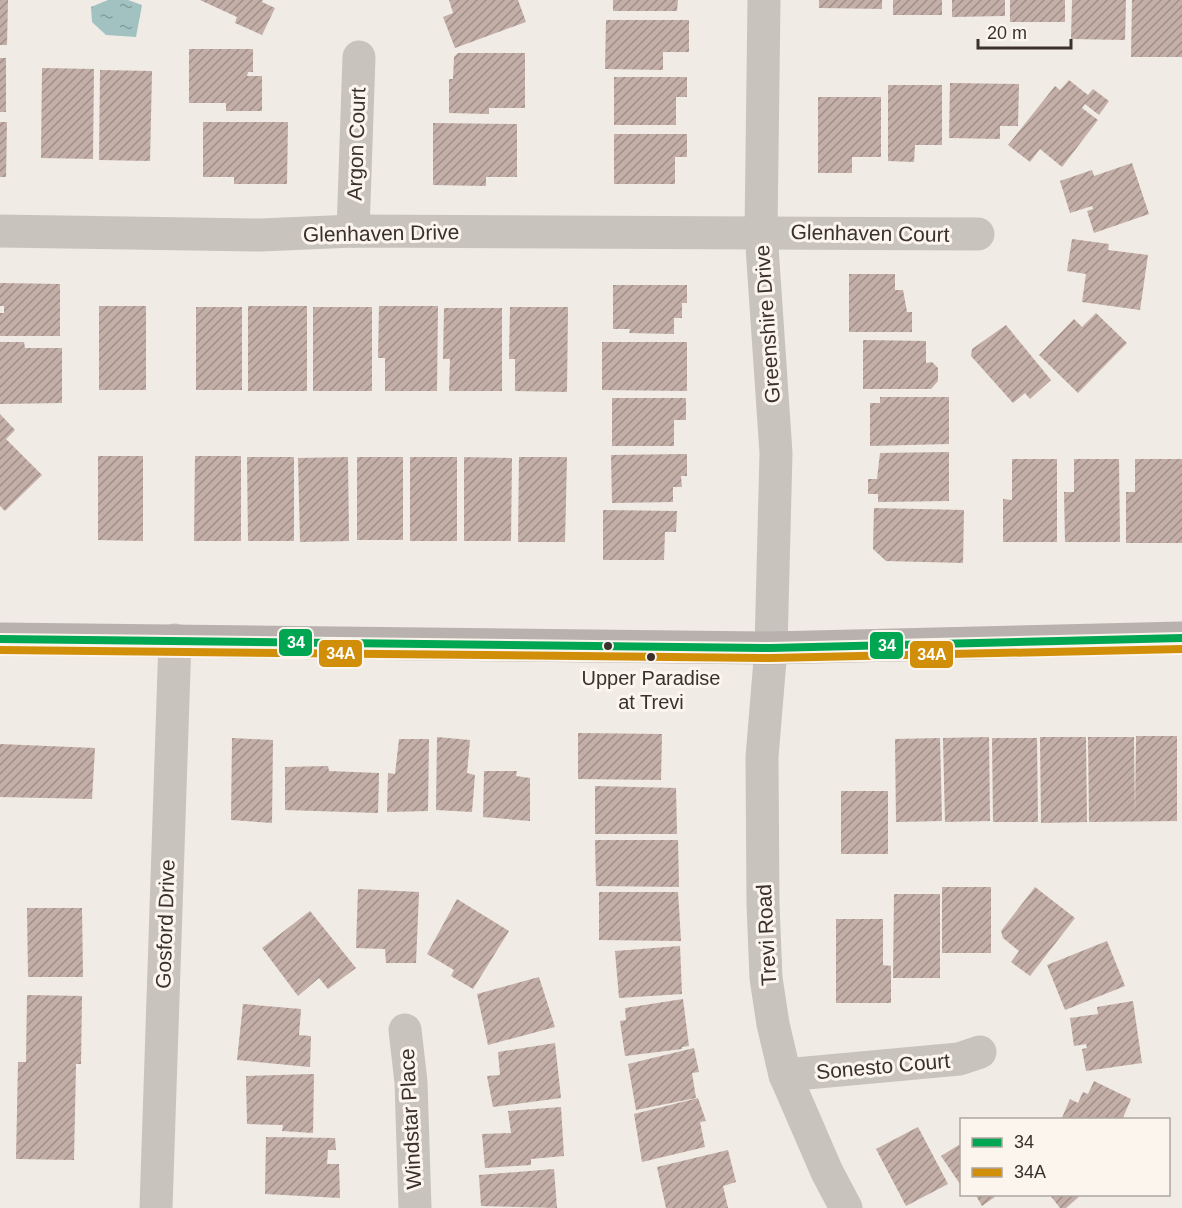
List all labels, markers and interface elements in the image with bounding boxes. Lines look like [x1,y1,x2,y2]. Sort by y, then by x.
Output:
scale bar [978,12,1071,50]
text: 20 m [987,23,1027,43]
street label: Argon Court [343,87,369,201]
street label: Glenhaven Drive [303,220,459,246]
street label: Glenhaven Court [790,220,950,246]
street label: Greenshire Drive [750,244,784,404]
line badge: 34 [278,628,313,657]
line badge: 34 [869,631,904,660]
text: 34 [287,634,305,651]
text: 34 [878,637,896,654]
line badge: 34A [318,639,363,668]
unlabelled marker [602,640,614,652]
line badge: 34A [909,640,954,669]
text: 34A [326,645,356,662]
text: 34A [917,646,947,663]
marker: Upper Paradise at Trevi [645,651,657,663]
place label: Upper Paradise at Trevi [582,667,720,713]
street label: Gosford Drive [151,859,179,989]
street label: Trevi Road [752,883,780,987]
street label: Windstar Place [395,1048,425,1190]
street label: Sonesto Court [815,1049,951,1083]
legend [960,1118,1170,1196]
text: 34 [1014,1132,1034,1152]
text: 34A [1014,1162,1046,1182]

